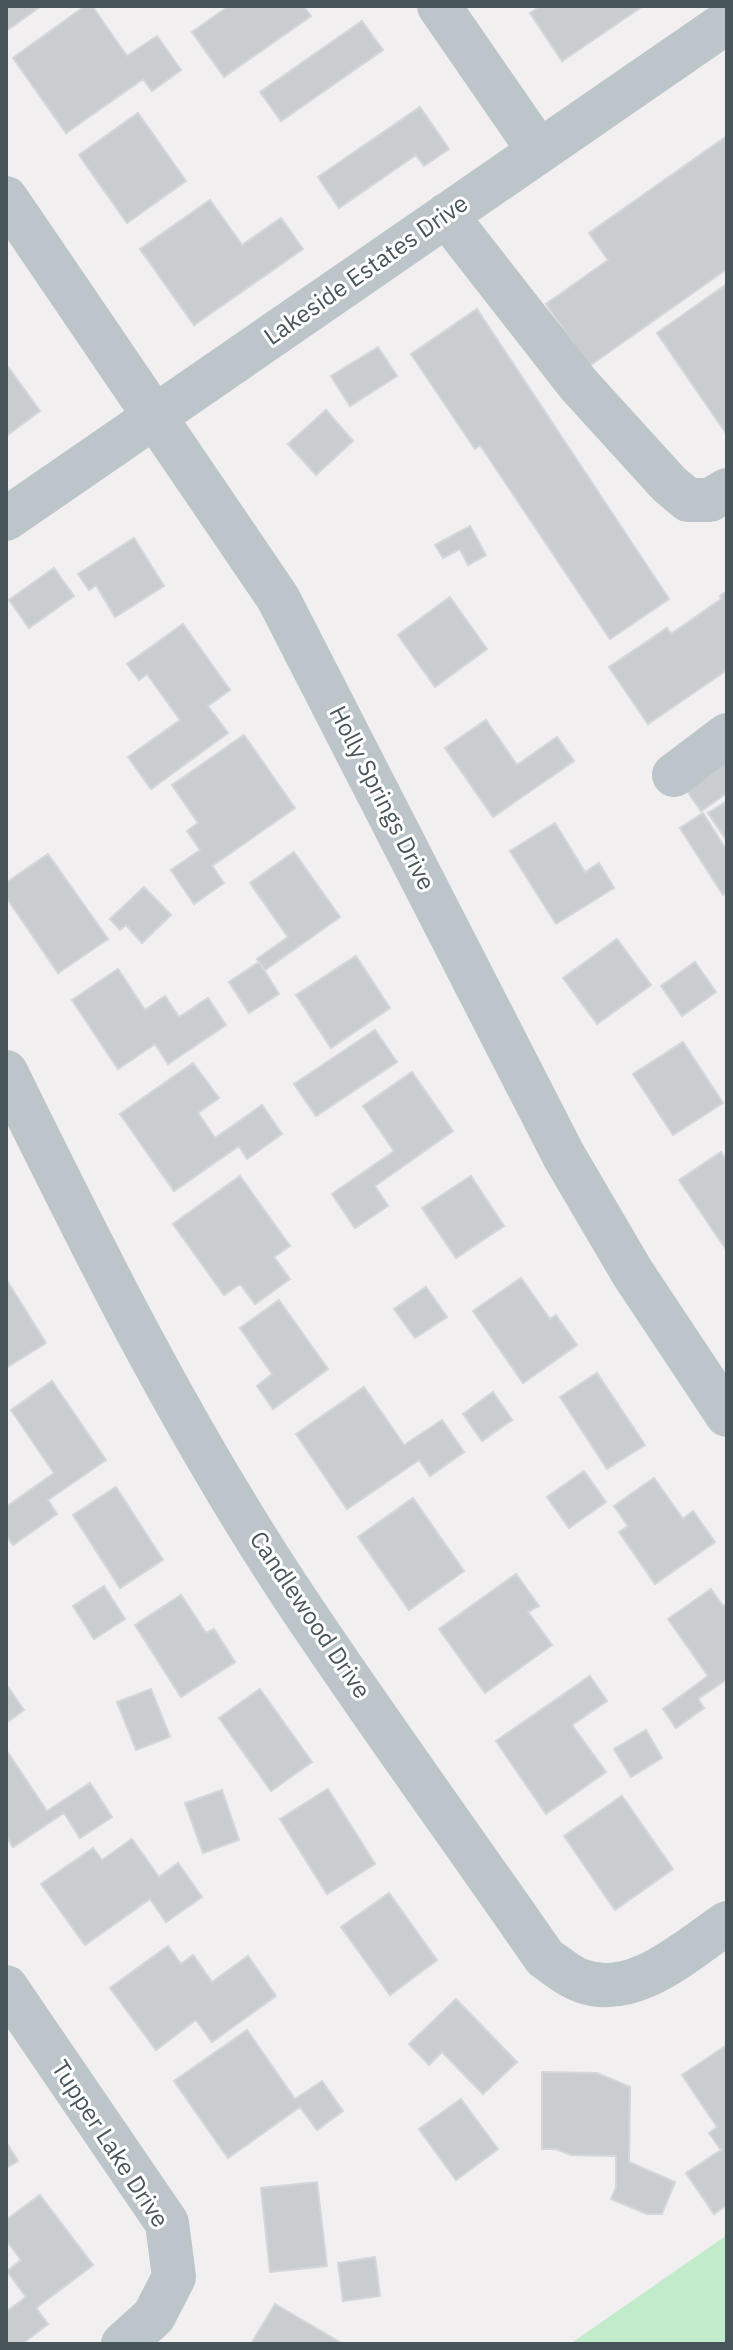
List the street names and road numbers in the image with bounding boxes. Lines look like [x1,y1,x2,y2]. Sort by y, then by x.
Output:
street label: Lakeside Estates Drive [257,187,474,352]
street label: Holly Springs Drive [323,700,443,895]
street label: Candlewood Drive [243,1525,379,1704]
street label: Tupper Lake Drive [45,2054,177,2233]

